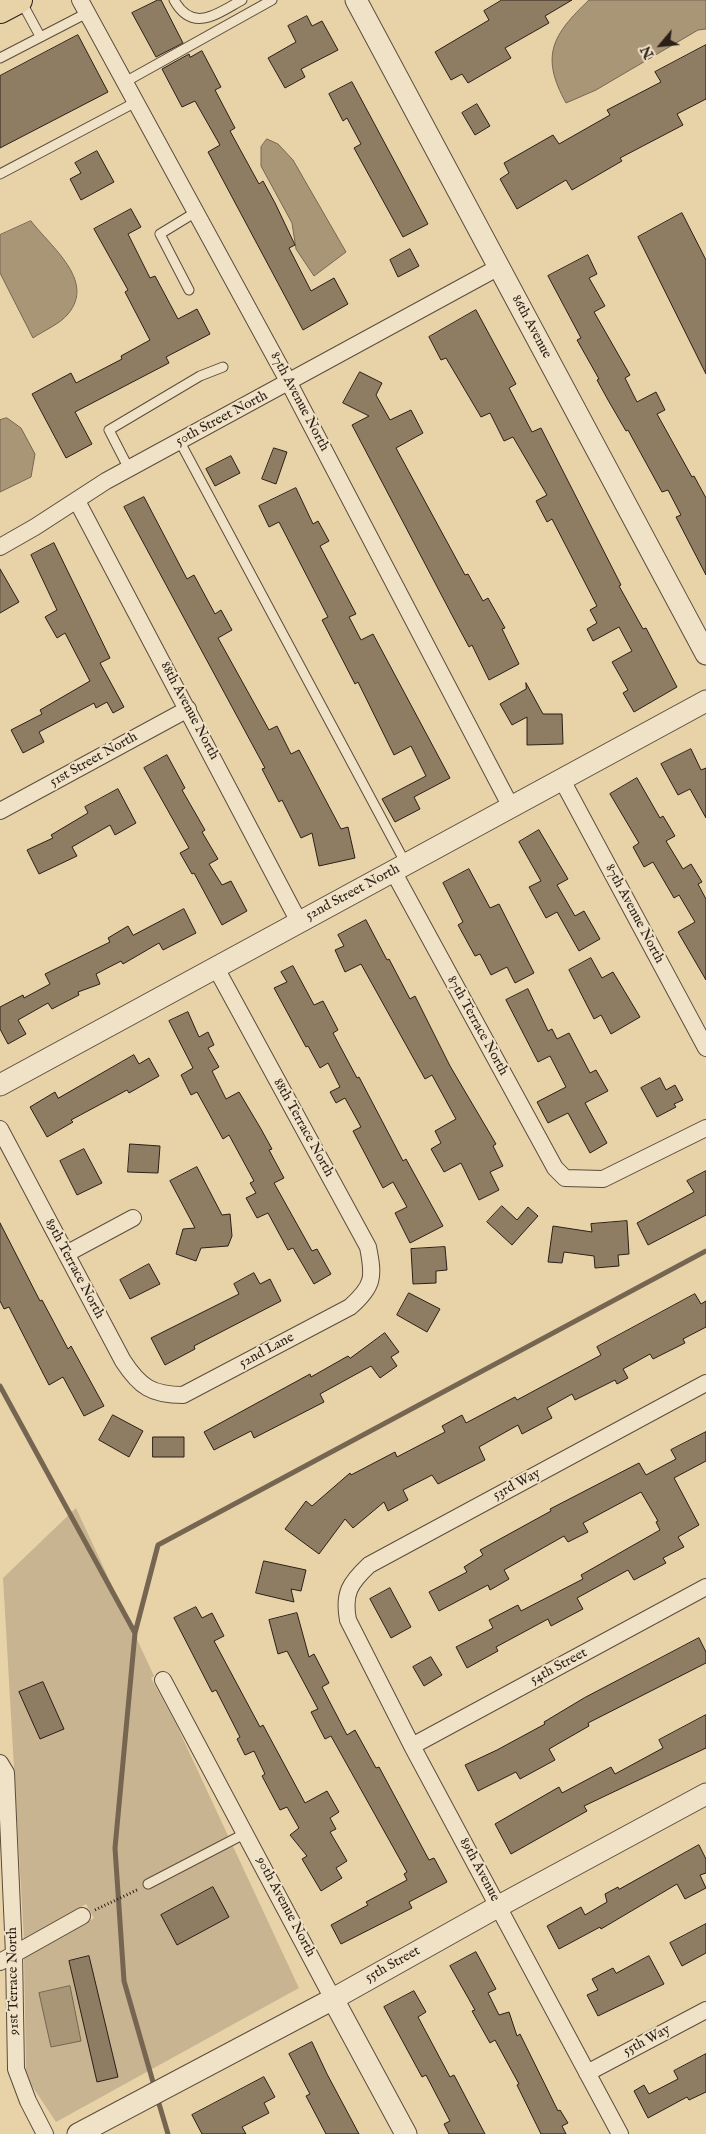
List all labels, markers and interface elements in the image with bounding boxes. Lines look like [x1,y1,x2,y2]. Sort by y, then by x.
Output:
north arrow [636,20,686,70]
text: N [637,42,659,62]
street label: 86th Avenue [507,292,555,362]
street label: 87th Avenue North [266,350,332,454]
street label: 50th Street North [173,388,271,450]
street label: 88th Avenue North [156,659,222,763]
street label: 51st Street North [47,729,141,791]
street label: 52nd Street North [303,861,403,925]
street label: 87th Avenue North [601,862,667,966]
street label: 87th Terrace North [443,973,511,1079]
street label: 88th Terrace North [269,1076,337,1180]
street label: 89th Terrace North [41,1216,107,1322]
street label: 52nd Lane [237,1330,297,1372]
street label: 53rd Way [490,1466,544,1504]
street label: 54th Street [528,1645,590,1689]
street label: 89th Avenue [455,1835,503,1905]
street label: 90th Avenue North [252,1854,318,1960]
street label: 91st Terrace North [5,1927,23,2035]
street label: 55th Street [363,1943,423,1987]
street label: 55th Way [621,2022,673,2060]

